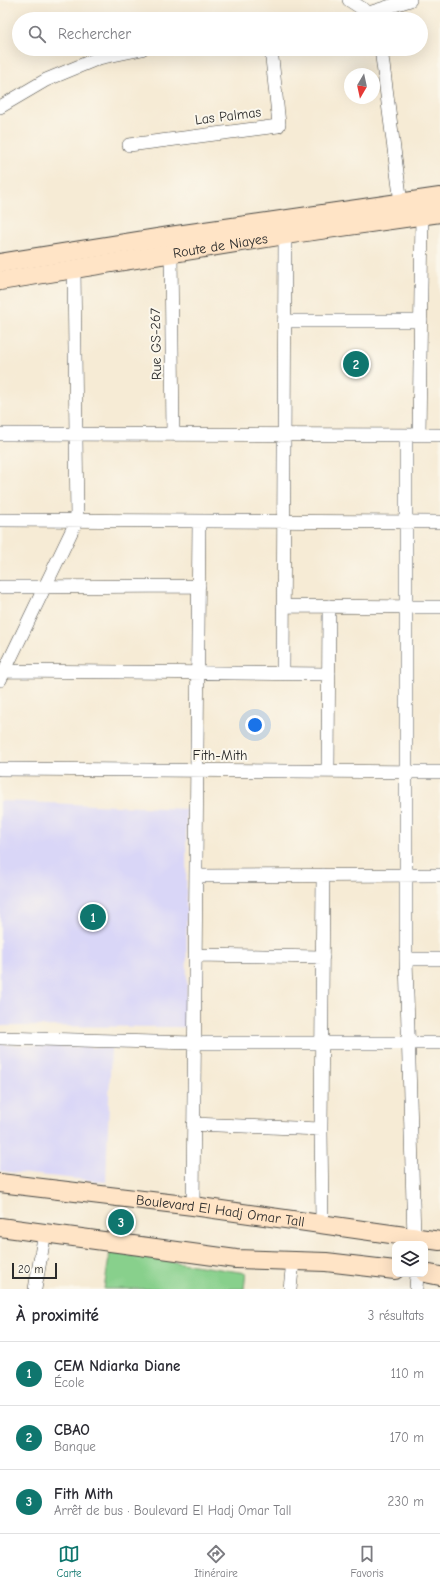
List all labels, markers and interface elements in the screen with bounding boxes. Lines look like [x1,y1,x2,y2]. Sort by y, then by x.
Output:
search box [12,12,428,56]
icon: search [26,23,48,45]
text: Rechercher [58,25,131,43]
north arrow [344,68,380,104]
street label: Las Palmas [194,103,262,128]
street label: Route de Niayes [172,229,269,261]
street label: Rue GS-267 [147,307,165,380]
pin: 2 [343,349,369,379]
your location [245,715,265,735]
street label: Fith-Mith [193,747,247,764]
pin: 1 [80,902,106,932]
street label: Boulevard El Hadj Omar Tall [135,1191,306,1230]
pin: 3 [108,1207,134,1237]
map controls [392,1241,428,1277]
button: layers [392,1241,428,1277]
scale bar [12,1261,57,1280]
text: 20 m [18,1263,43,1276]
text: À proximité [16,1306,99,1325]
text: 3 résultats [368,1308,424,1323]
text: CEM Ndiarka Diane [54,1357,180,1375]
text: 1 [26,1366,32,1381]
text: 110 m [391,1366,424,1381]
text: École [54,1375,84,1390]
text: CBAO [54,1421,90,1439]
text: 2 [26,1430,32,1445]
text: 170 m [390,1430,424,1445]
text: Banque [54,1439,96,1454]
text: Fith Mith [54,1485,113,1503]
text: 3 [26,1494,32,1509]
text: 230 m [388,1494,424,1509]
text: Arrêt de bus · Boulevard El Hadj Omar Tall [54,1503,291,1518]
tab: Carte [56,1543,82,1580]
tab: Itinéraire [194,1543,238,1580]
tab: Favoris [351,1543,384,1580]

